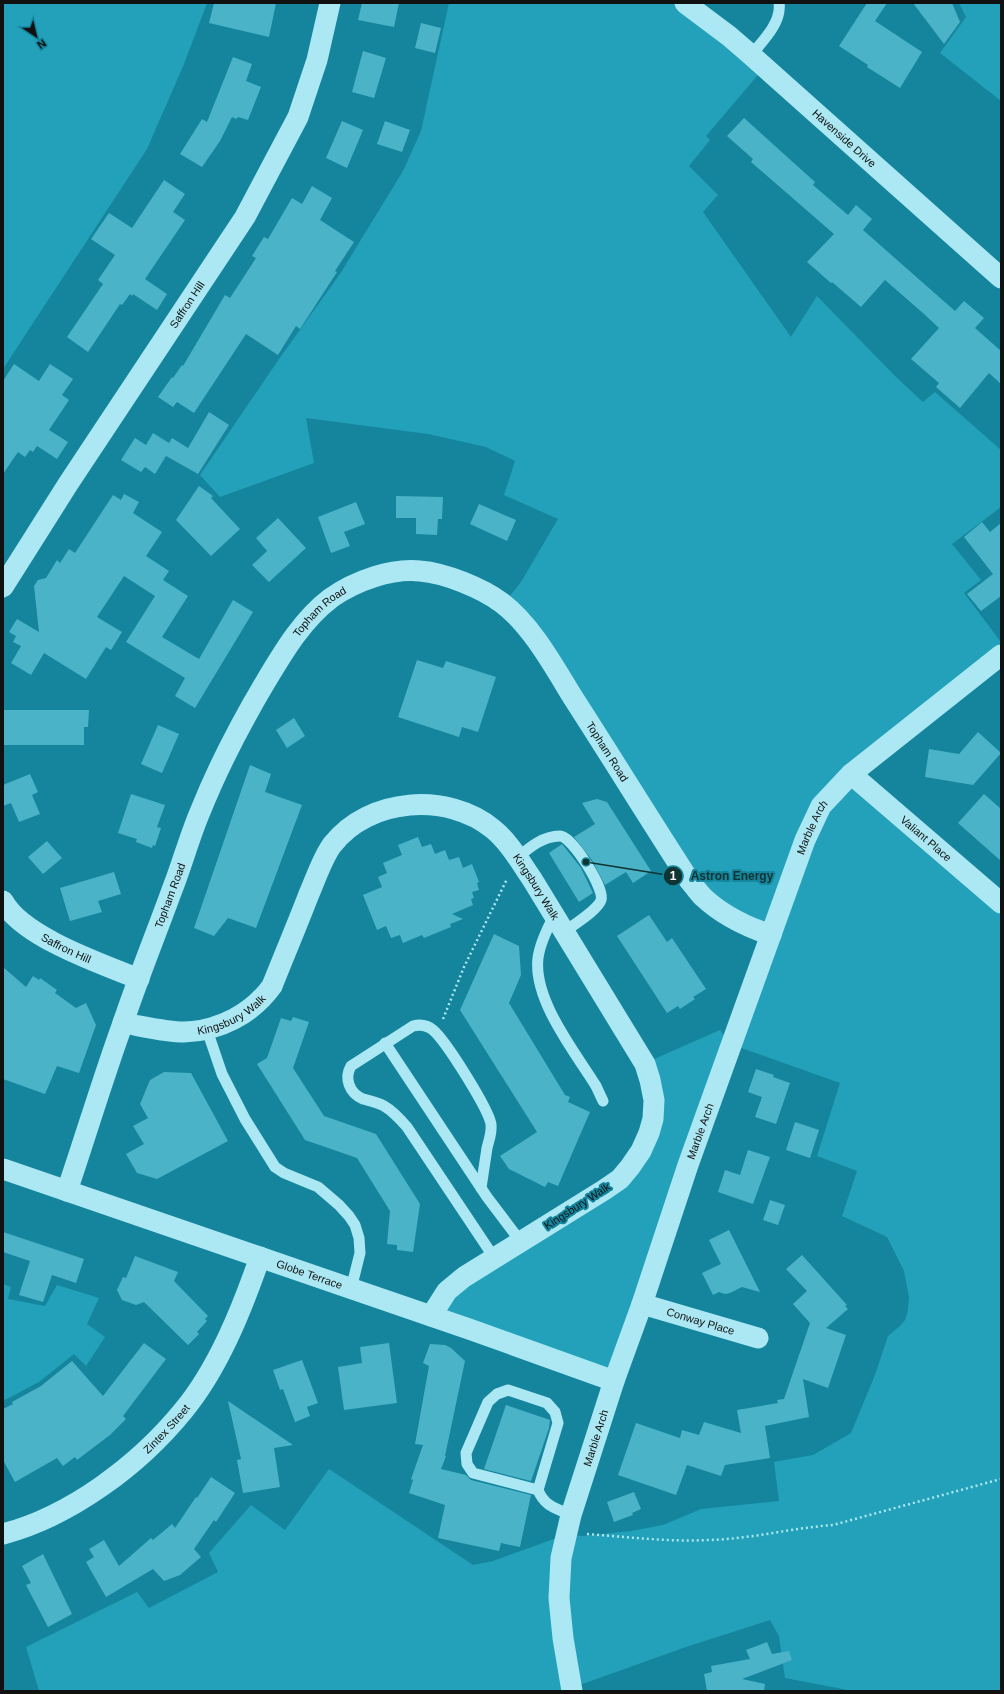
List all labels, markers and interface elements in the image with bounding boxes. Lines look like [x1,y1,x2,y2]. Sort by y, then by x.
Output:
north arrow [16,16,56,56]
text: N [35,37,48,51]
street label: Havenside Drive [810,107,878,170]
street label: Saffron Hill [167,279,207,330]
street label: Topham Road [290,584,348,639]
street label: Topham Road [584,719,631,784]
street label: Marble Arch [794,797,830,856]
street label: Valiant Place [898,813,954,864]
street label: Kingsbury Walk [511,851,562,923]
street label: Topham Road [152,861,187,930]
callout: Astron Energy [663,864,781,888]
text: 1 [670,869,677,883]
text: Astron Energy [691,869,774,883]
street label: Saffron Hill [39,931,93,965]
street label: Kingsbury Walk [196,992,268,1037]
street label: Marble Arch [685,1102,716,1161]
street label: Kingsbury Walk [542,1180,613,1232]
street label: Globe Terrace [275,1257,344,1291]
street label: Conway Place [665,1306,736,1337]
street label: Zintex Street [141,1402,192,1456]
street label: Marble Arch [581,1408,610,1468]

